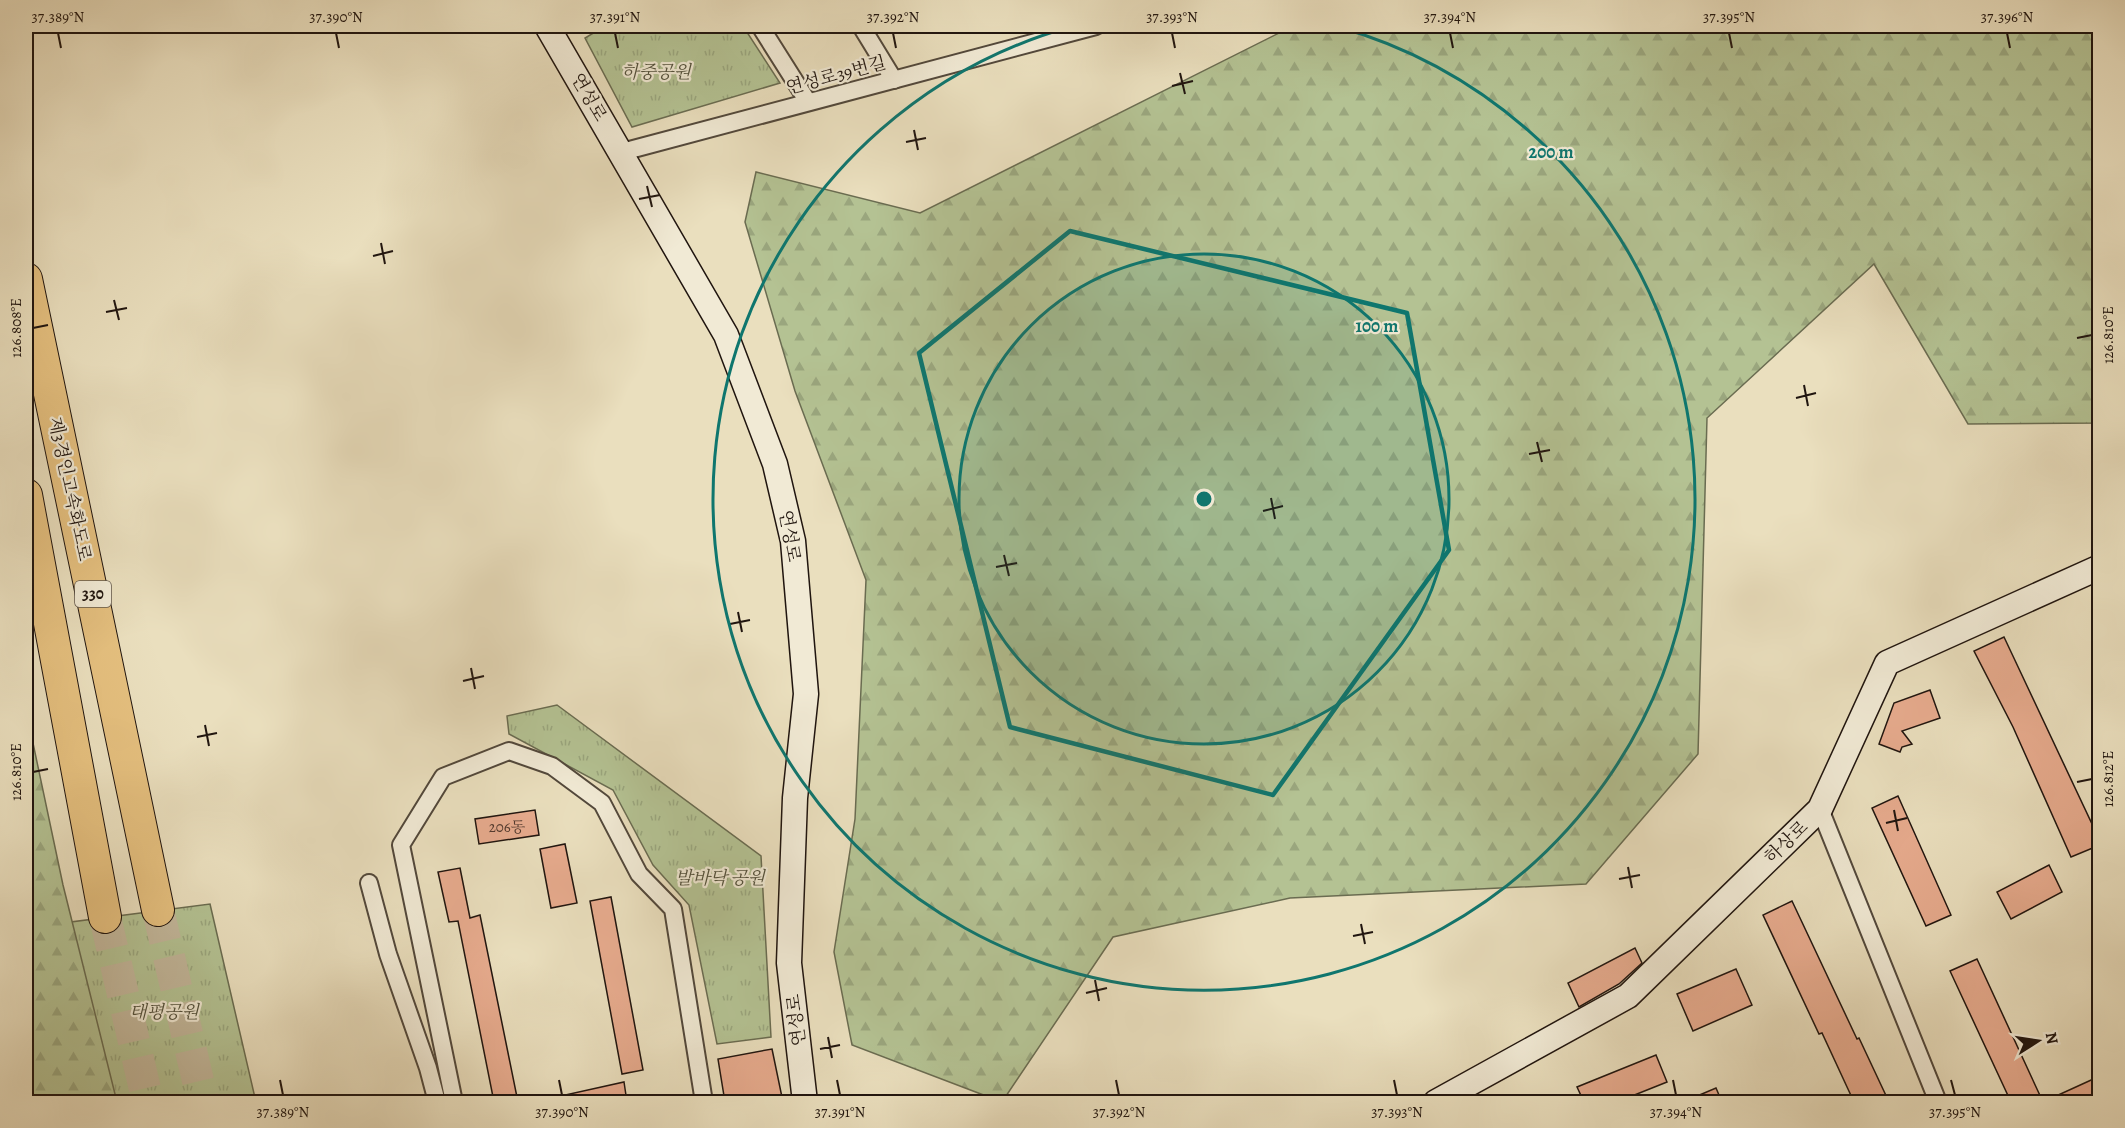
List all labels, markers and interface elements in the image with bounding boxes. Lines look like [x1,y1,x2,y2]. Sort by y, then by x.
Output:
text: 37.389°N [32,7,85,27]
text: 37.390°N [309,7,363,27]
text: 37.391°N [590,7,641,27]
text: 37.392°N [867,7,920,27]
text: 37.393°N [1146,7,1198,27]
text: 37.394°N [1424,7,1476,27]
text: 37.395°N [1703,7,1755,27]
text: 37.396°N [1981,7,2033,27]
street label: 연성로39번길 [783,50,889,100]
park label: 하중공원 [621,60,692,84]
street label: 연성로 [566,68,612,126]
text: 200 m [1528,140,1574,164]
text: 126.808°E [6,298,26,358]
text: 126.810°E [2098,306,2118,364]
text: 100 m [1356,314,1398,338]
street label: 제3경인고속화도로 [43,415,97,563]
centre of rings [1194,489,1214,509]
street label: 연성로 [774,508,806,564]
road number: 330 [75,581,111,607]
text: 126.810°E [6,743,26,801]
text: 126.812°E [2098,751,2118,807]
street label: 하상로 [1759,815,1813,869]
house number: 206동 [489,817,526,837]
park label: 발바닥 공원 [675,866,767,890]
street label: 연성로 [781,993,811,1047]
park label: 태평공원 [129,1000,200,1024]
north arrow [2008,1011,2068,1071]
text: N [2040,1030,2064,1046]
text: 37.389°N [257,1102,310,1122]
text: 37.390°N [535,1102,589,1122]
text: 37.391°N [815,1102,866,1122]
text: 37.392°N [1093,1102,1146,1122]
text: 37.393°N [1371,1102,1423,1122]
text: 37.394°N [1650,1102,1702,1122]
text: 37.395°N [1929,1102,1981,1122]

